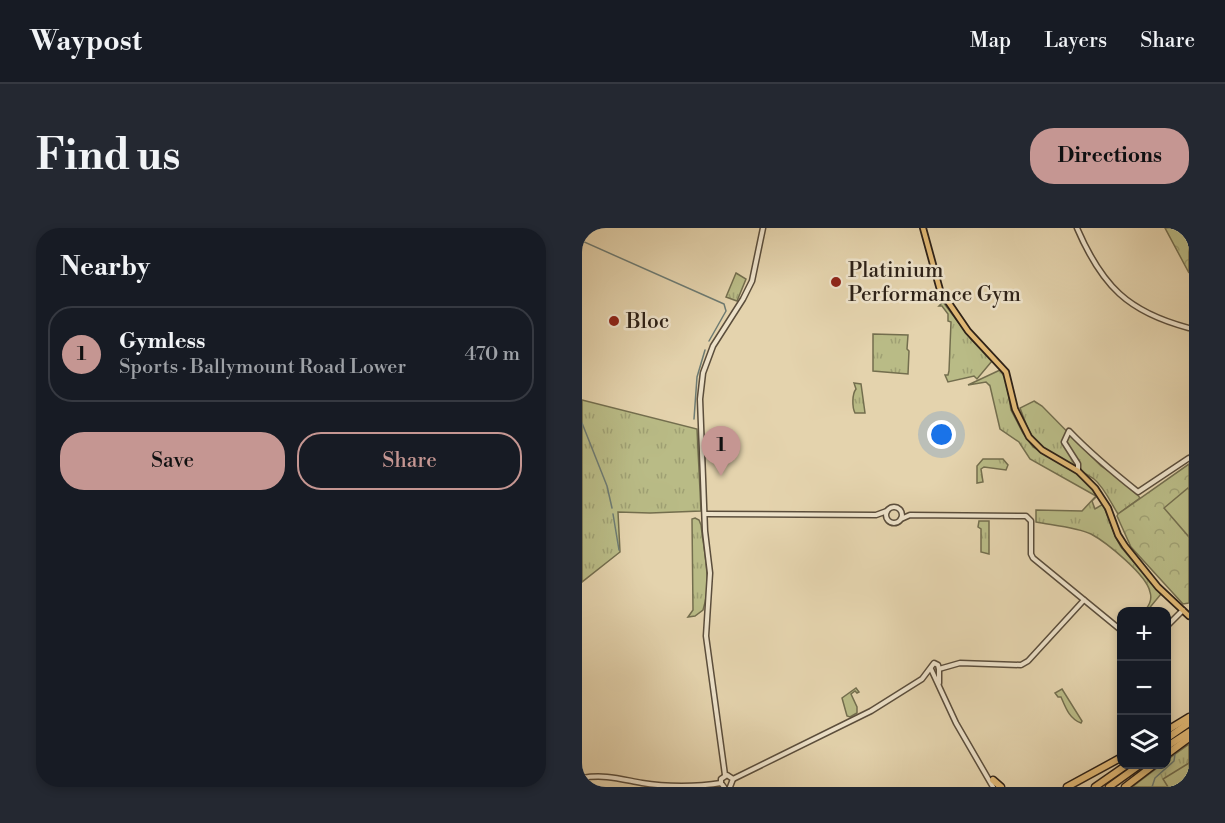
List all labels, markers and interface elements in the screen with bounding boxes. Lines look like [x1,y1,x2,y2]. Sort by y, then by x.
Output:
text: Waypost [30,24,142,59]
text: Map [970,28,1011,54]
text: Layers [1044,28,1107,54]
text: Share [1140,28,1195,54]
button: Directions [1030,128,1189,184]
text: Find us [36,130,180,183]
text: Nearby [60,251,150,283]
place label: Platinium Performance Gym [848,258,1021,308]
marker: Platinium Performance Gym [829,275,843,289]
place label: Bloc [625,309,669,335]
marker: Bloc [607,314,621,328]
text: Gymless [119,328,205,355]
text: 1 [77,342,86,367]
text: 470 m [464,342,520,367]
text: Sports · Ballymount Road Lower [119,355,406,380]
your location [927,420,956,449]
pin: 1 [702,426,740,476]
button: Save [60,432,285,490]
button: Share [297,432,522,490]
map controls [1117,607,1171,769]
button: + [1117,607,1171,661]
button: − [1117,661,1171,715]
button: layers [1117,715,1171,769]

